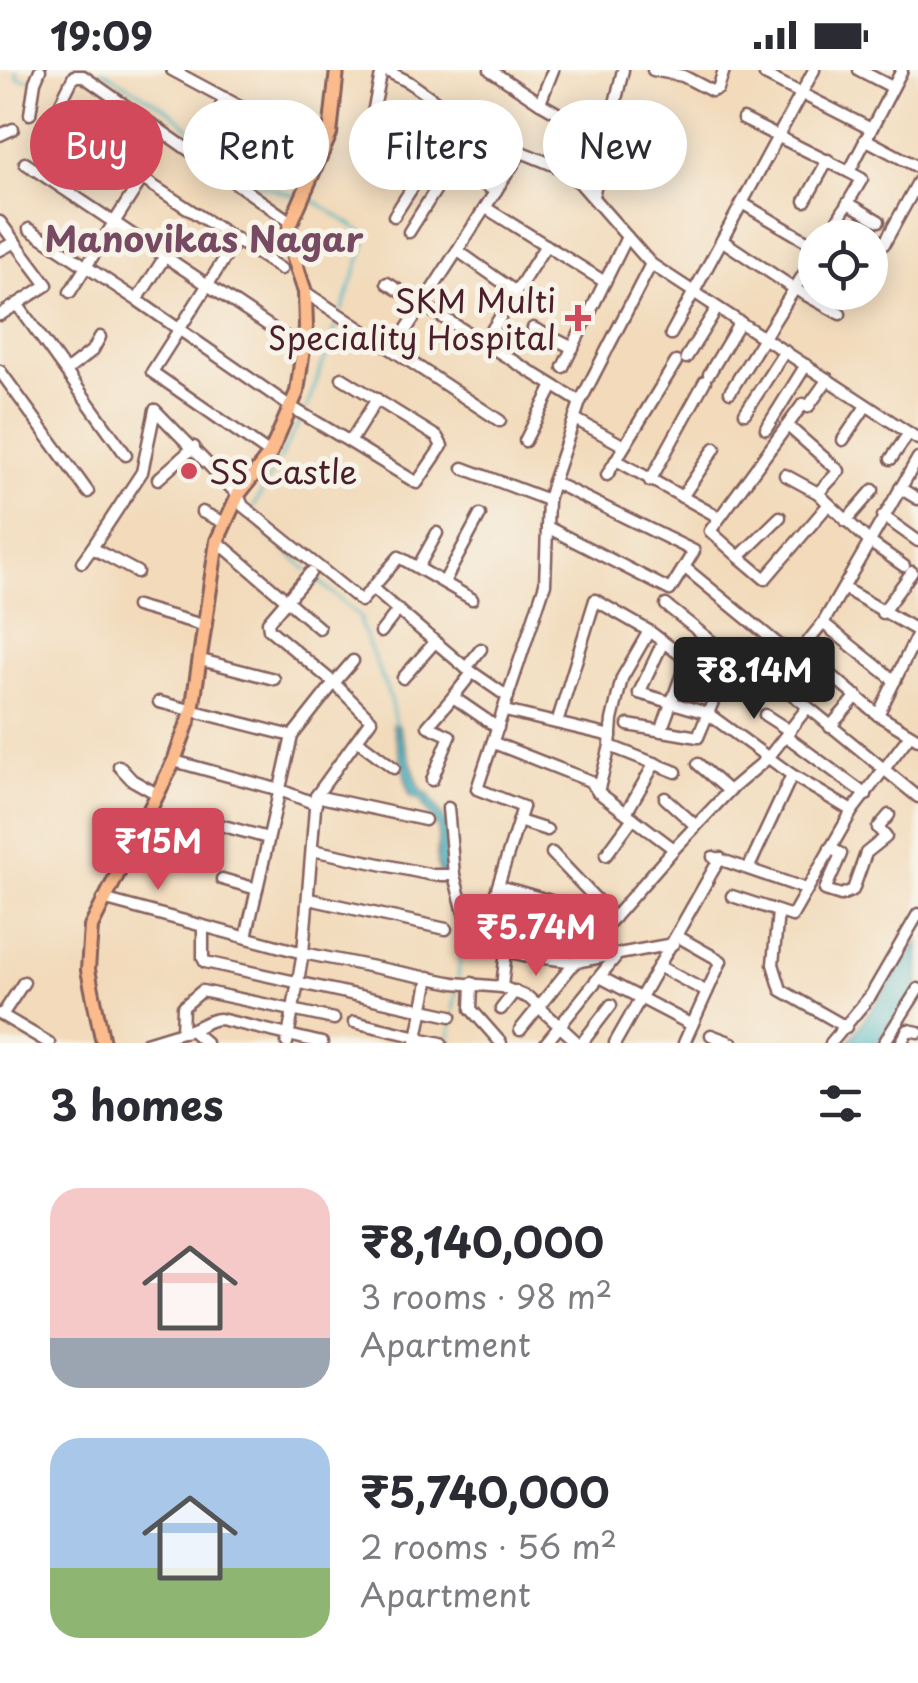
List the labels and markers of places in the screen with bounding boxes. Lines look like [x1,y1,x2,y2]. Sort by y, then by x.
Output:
place label: SKM Multi Speciality Hospital [268,276,556,361]
marker: SKM Multi Speciality Hospital [565,305,591,331]
place label: SS Castle [209,447,358,495]
marker: SS Castle [178,460,200,482]
pin: ₹8.14M [673,637,835,722]
pin: ₹15M [99,808,217,893]
pin: ₹5.74M [455,894,617,979]

